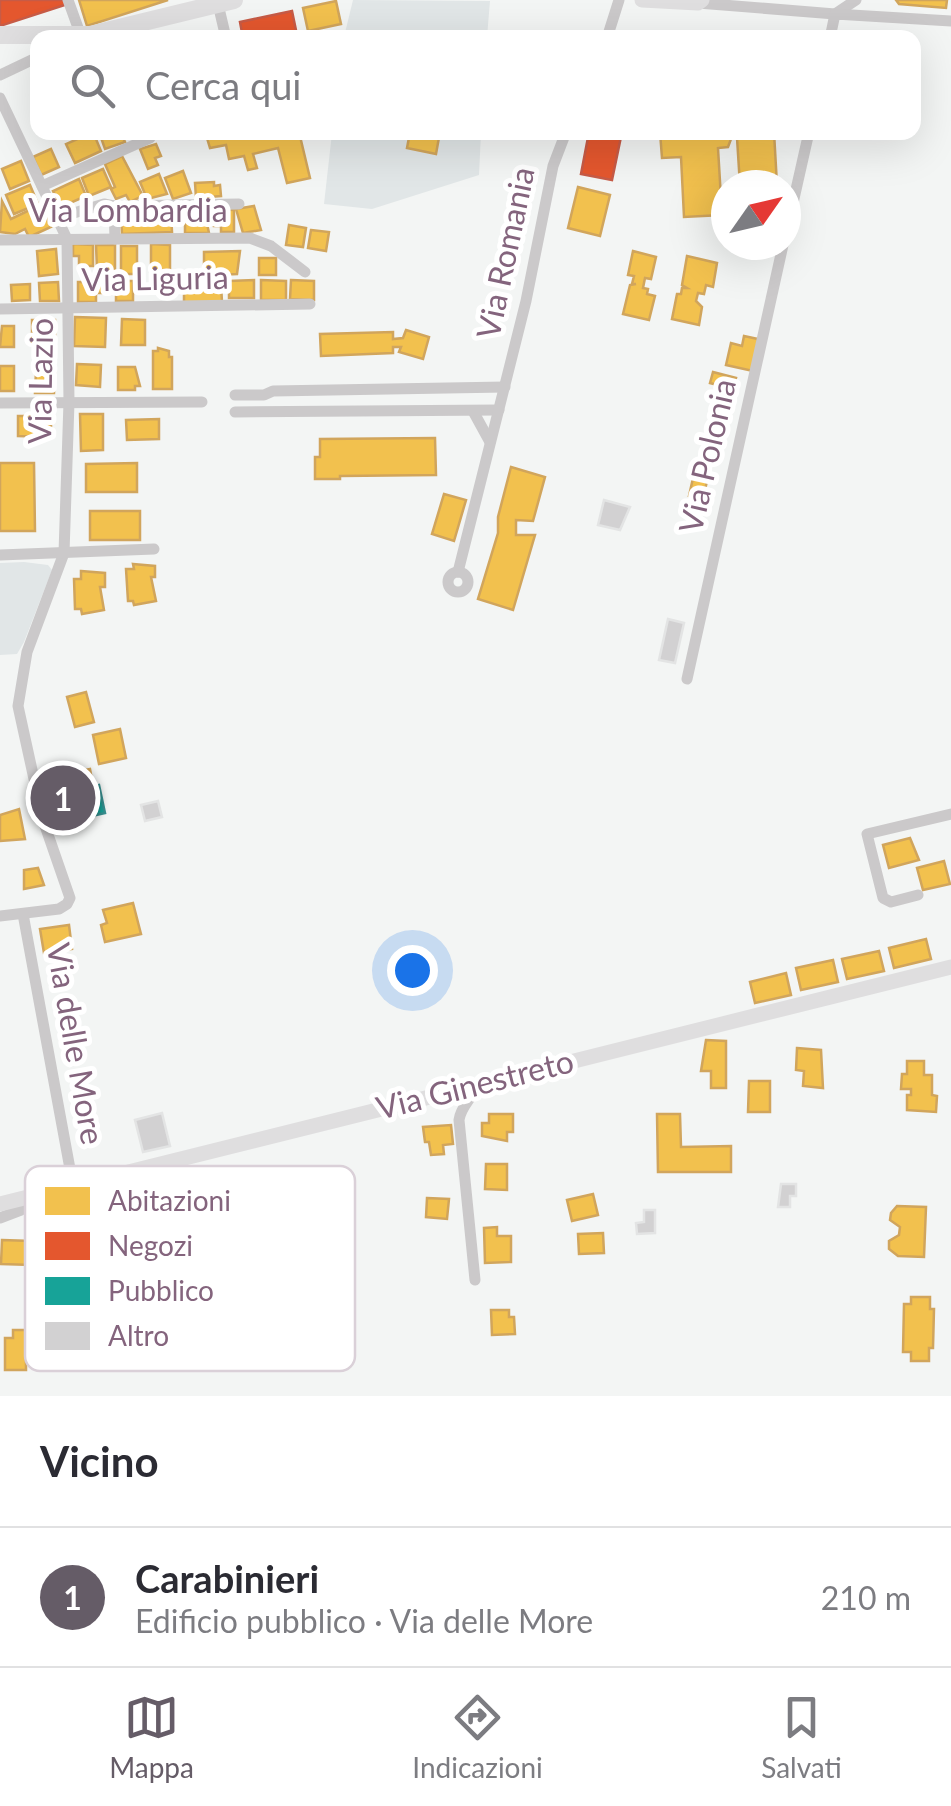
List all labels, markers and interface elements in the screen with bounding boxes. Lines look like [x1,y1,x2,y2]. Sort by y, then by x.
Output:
search box [30,30,921,140]
icon: search [65,58,120,113]
text: Cerca qui [145,62,301,108]
street label: Via Romania [467,163,542,342]
north arrow [711,170,801,260]
street label: Via Lombardia [28,190,228,229]
street label: Via Liguria [81,257,229,298]
street label: Via Lazio [19,318,60,444]
street label: Via Polonia [670,375,743,537]
pin: 1 [30,760,96,836]
street label: Via delle More [40,940,113,1147]
your location [387,945,438,996]
street label: Via Ginestreto [372,1040,577,1127]
legend [25,1166,355,1371]
text: Abitazioni [108,1183,231,1217]
text: Negozi [108,1228,193,1262]
text: Pubblico [108,1273,214,1307]
text: Altro [108,1318,169,1352]
text: Vicino [40,1436,159,1486]
text: Carabinieri [135,1555,319,1601]
text: 1 [63,1578,82,1617]
text: 210 m [821,1578,911,1617]
text: Edificio pubblico · Via delle More [135,1601,593,1640]
tab: Mappa [109,1690,194,1784]
tab: Indicazioni [412,1690,543,1784]
tab: Salvati [761,1690,842,1784]

